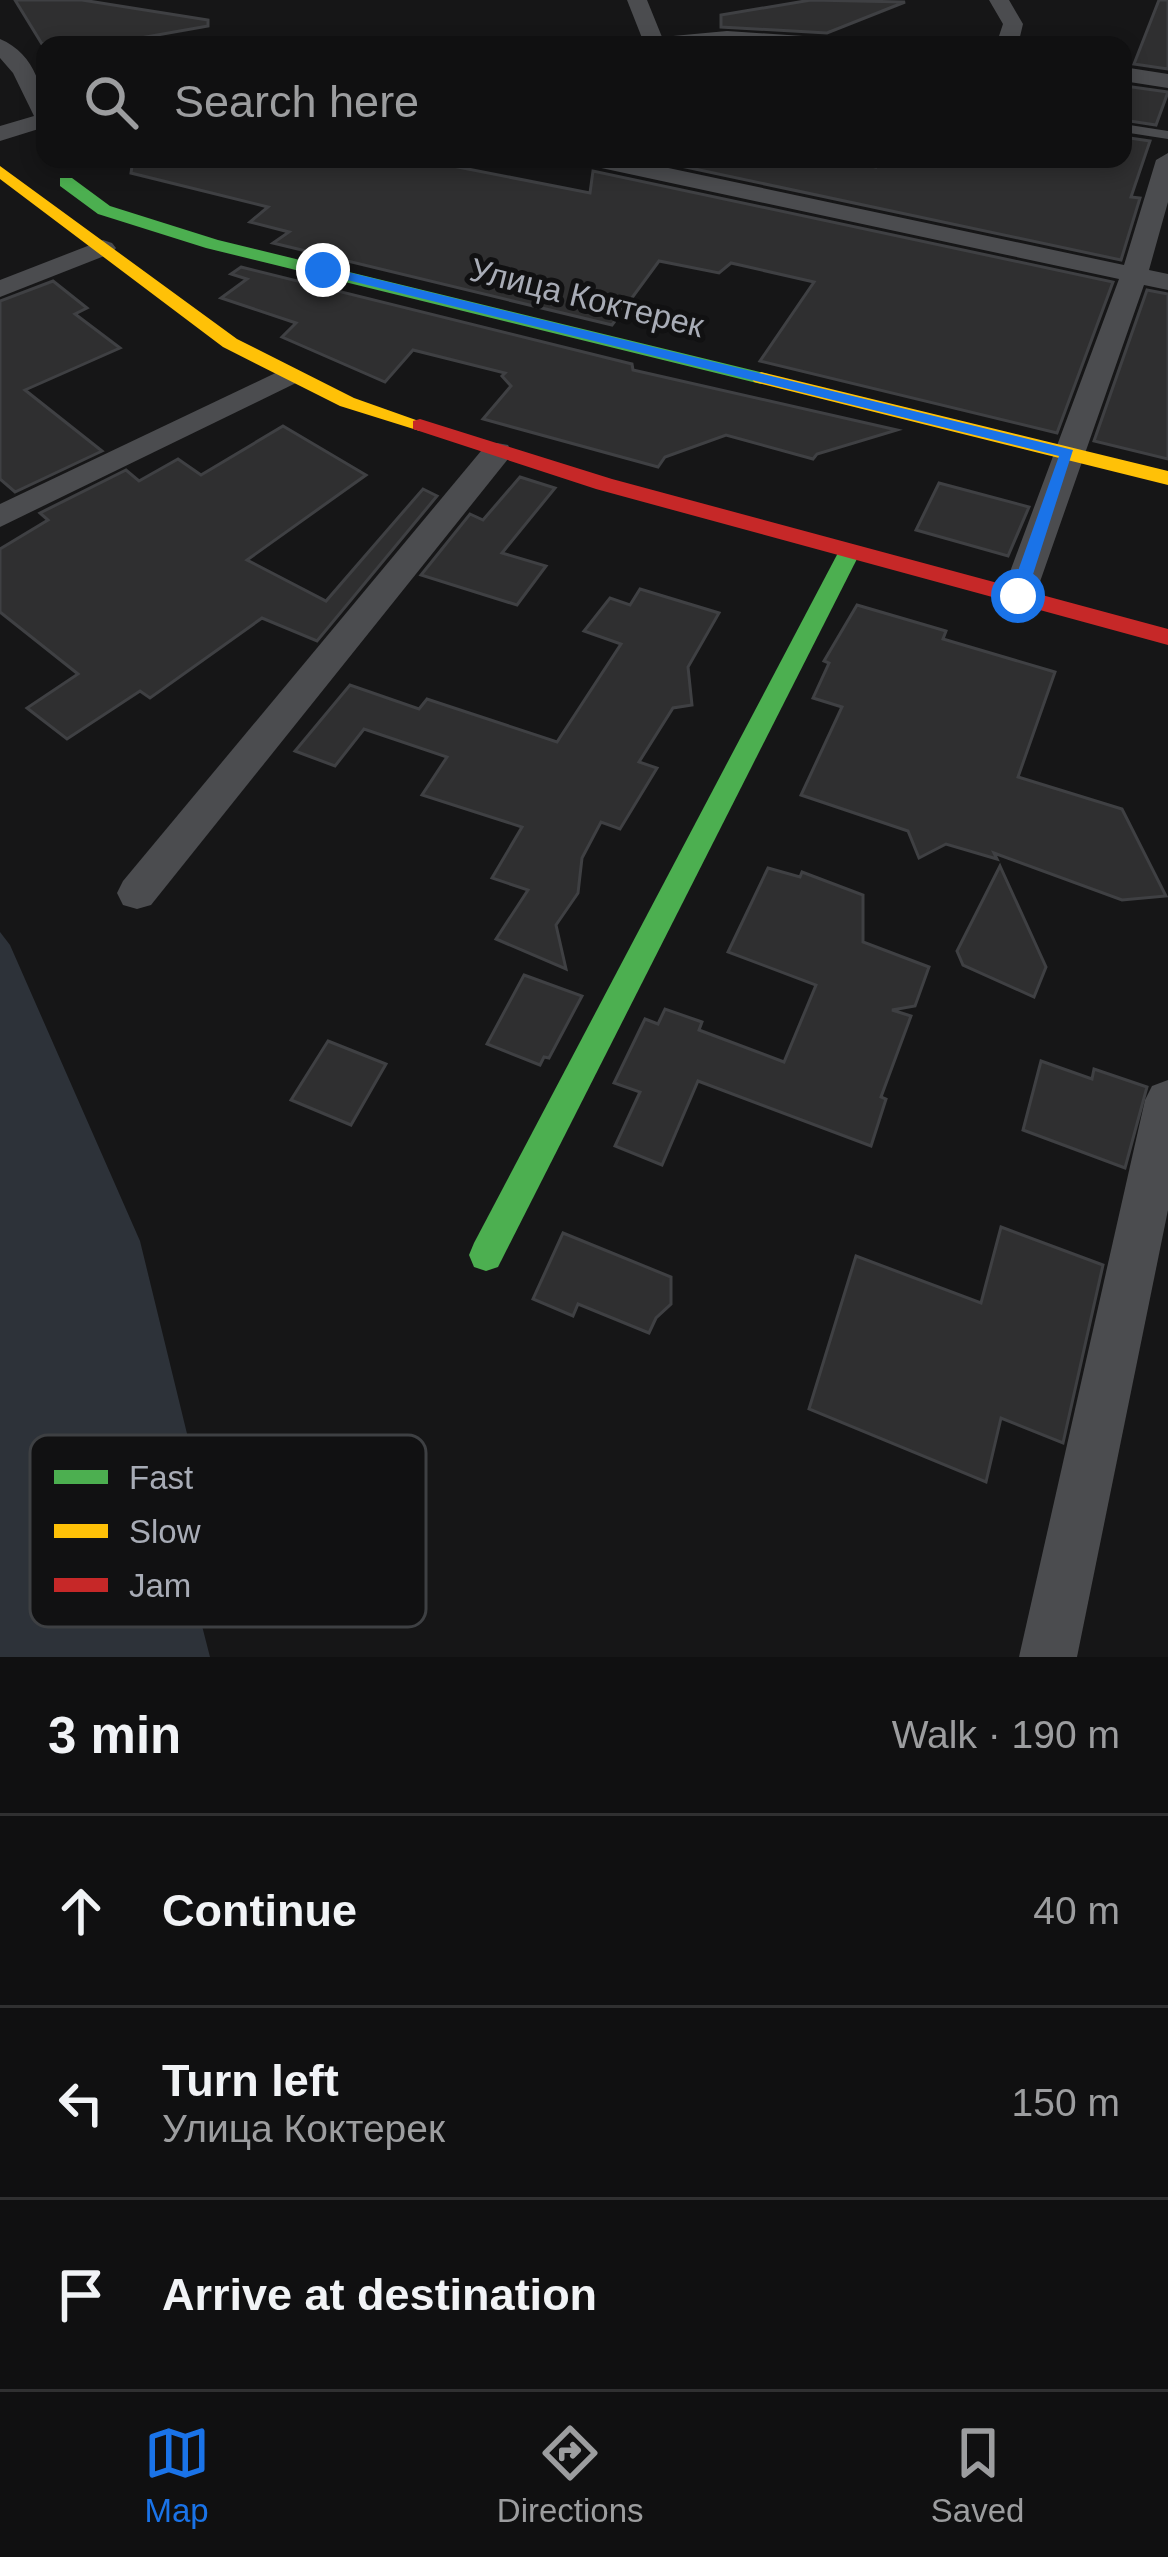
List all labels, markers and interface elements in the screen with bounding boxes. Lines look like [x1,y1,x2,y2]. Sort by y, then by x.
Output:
search box [36,36,1132,168]
icon: search [78,69,144,135]
text: Search here [174,76,419,127]
route end [296,243,350,297]
street label: Улица Коктерек [466,251,708,345]
route start [991,569,1045,623]
legend [30,1435,426,1627]
text: Fast [129,1459,193,1496]
text: Slow [129,1513,201,1550]
text: Jam [129,1567,191,1604]
text: 3 min [48,1707,181,1764]
text: Walk · 190 m [892,1713,1120,1756]
icon: ahead [48,1878,114,1944]
text: Continue [162,1885,357,1936]
text: 40 m [1033,1889,1120,1932]
text: Turn left [162,2055,339,2106]
icon: left [48,2070,114,2136]
text: 150 m [1012,2081,1120,2124]
text: Улица Коктерек [162,2107,445,2150]
icon: arrive [48,2262,114,2328]
text: Arrive at destination [162,2269,597,2320]
tab: Map [144,2420,210,2530]
tab: Directions [497,2420,644,2530]
tab: Saved [931,2420,1024,2530]

